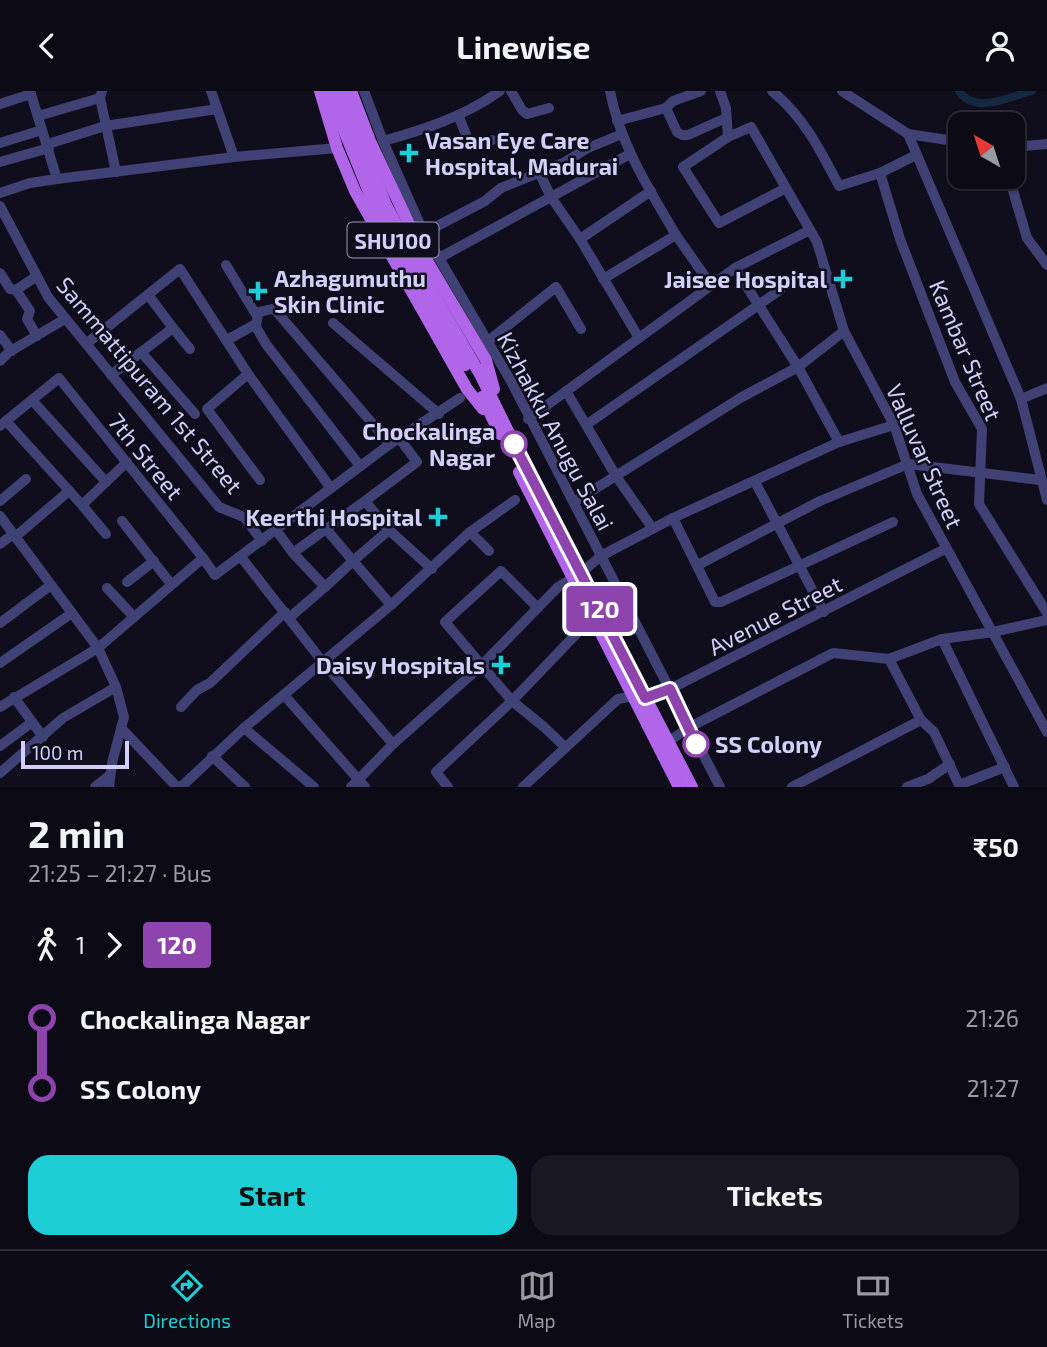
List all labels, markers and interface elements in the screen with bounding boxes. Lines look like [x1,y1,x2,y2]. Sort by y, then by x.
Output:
icon: back [28,27,66,65]
text: Linewise [456,27,591,65]
icon: person [981,27,1019,65]
north arrow [948,112,1026,189]
map controls [948,112,1025,189]
place label: Vasan Eye Care Hospital, Madurai [425,126,618,180]
marker: Vasan Eye Care Hospital, Madurai [399,143,419,163]
road number: SHU100 [348,223,438,257]
place label: Azhagumuthu Skin Clinic [274,264,426,318]
place label: Jaisee Hospital [664,265,827,293]
marker: Jaisee Hospital [833,269,853,289]
street label: Sammattipuram 1st Street [51,271,249,499]
street label: Kambar Street [924,276,1008,425]
marker: Azhagumuthu Skin Clinic [248,281,268,301]
street label: Kizhakku Anugu Salai [492,327,620,535]
street label: Valluvar Street [881,379,969,533]
street label: 7th Street [103,407,189,505]
place label: Chockalinga Nagar [362,417,495,471]
marker: Chockalinga Nagar [501,431,527,457]
place label: Keerthi Hospital [246,503,422,531]
marker: Keerthi Hospital [428,507,448,527]
street label: Avenue Street [704,569,847,661]
line badge: 120 [560,586,640,632]
text: 120 [580,594,620,623]
place label: Daisy Hospitals [316,651,485,679]
marker: Daisy Hospitals [491,655,511,675]
place label: SS Colony [715,730,822,758]
marker: SS Colony [683,731,709,757]
scale bar [21,738,130,770]
text: 100 m [32,741,83,764]
text: 2 min [28,810,125,856]
text: ₹50 [973,831,1019,862]
text: 21:25 – 21:27 · Bus [28,859,212,887]
icon: walk [28,926,66,964]
icon: forward [95,926,133,964]
text: 120 [157,930,197,959]
text: 1 [76,931,85,959]
text: Chockalinga Nagar [80,1003,310,1034]
text: 21:26 [965,1004,1019,1032]
text: SS Colony [80,1073,201,1104]
text: 21:27 [967,1074,1019,1102]
button: Start [28,1155,517,1235]
button: Tickets [531,1155,1019,1235]
tab: Directions [143,1267,231,1332]
tab: Map [517,1267,556,1332]
tab: Tickets [842,1267,904,1332]

